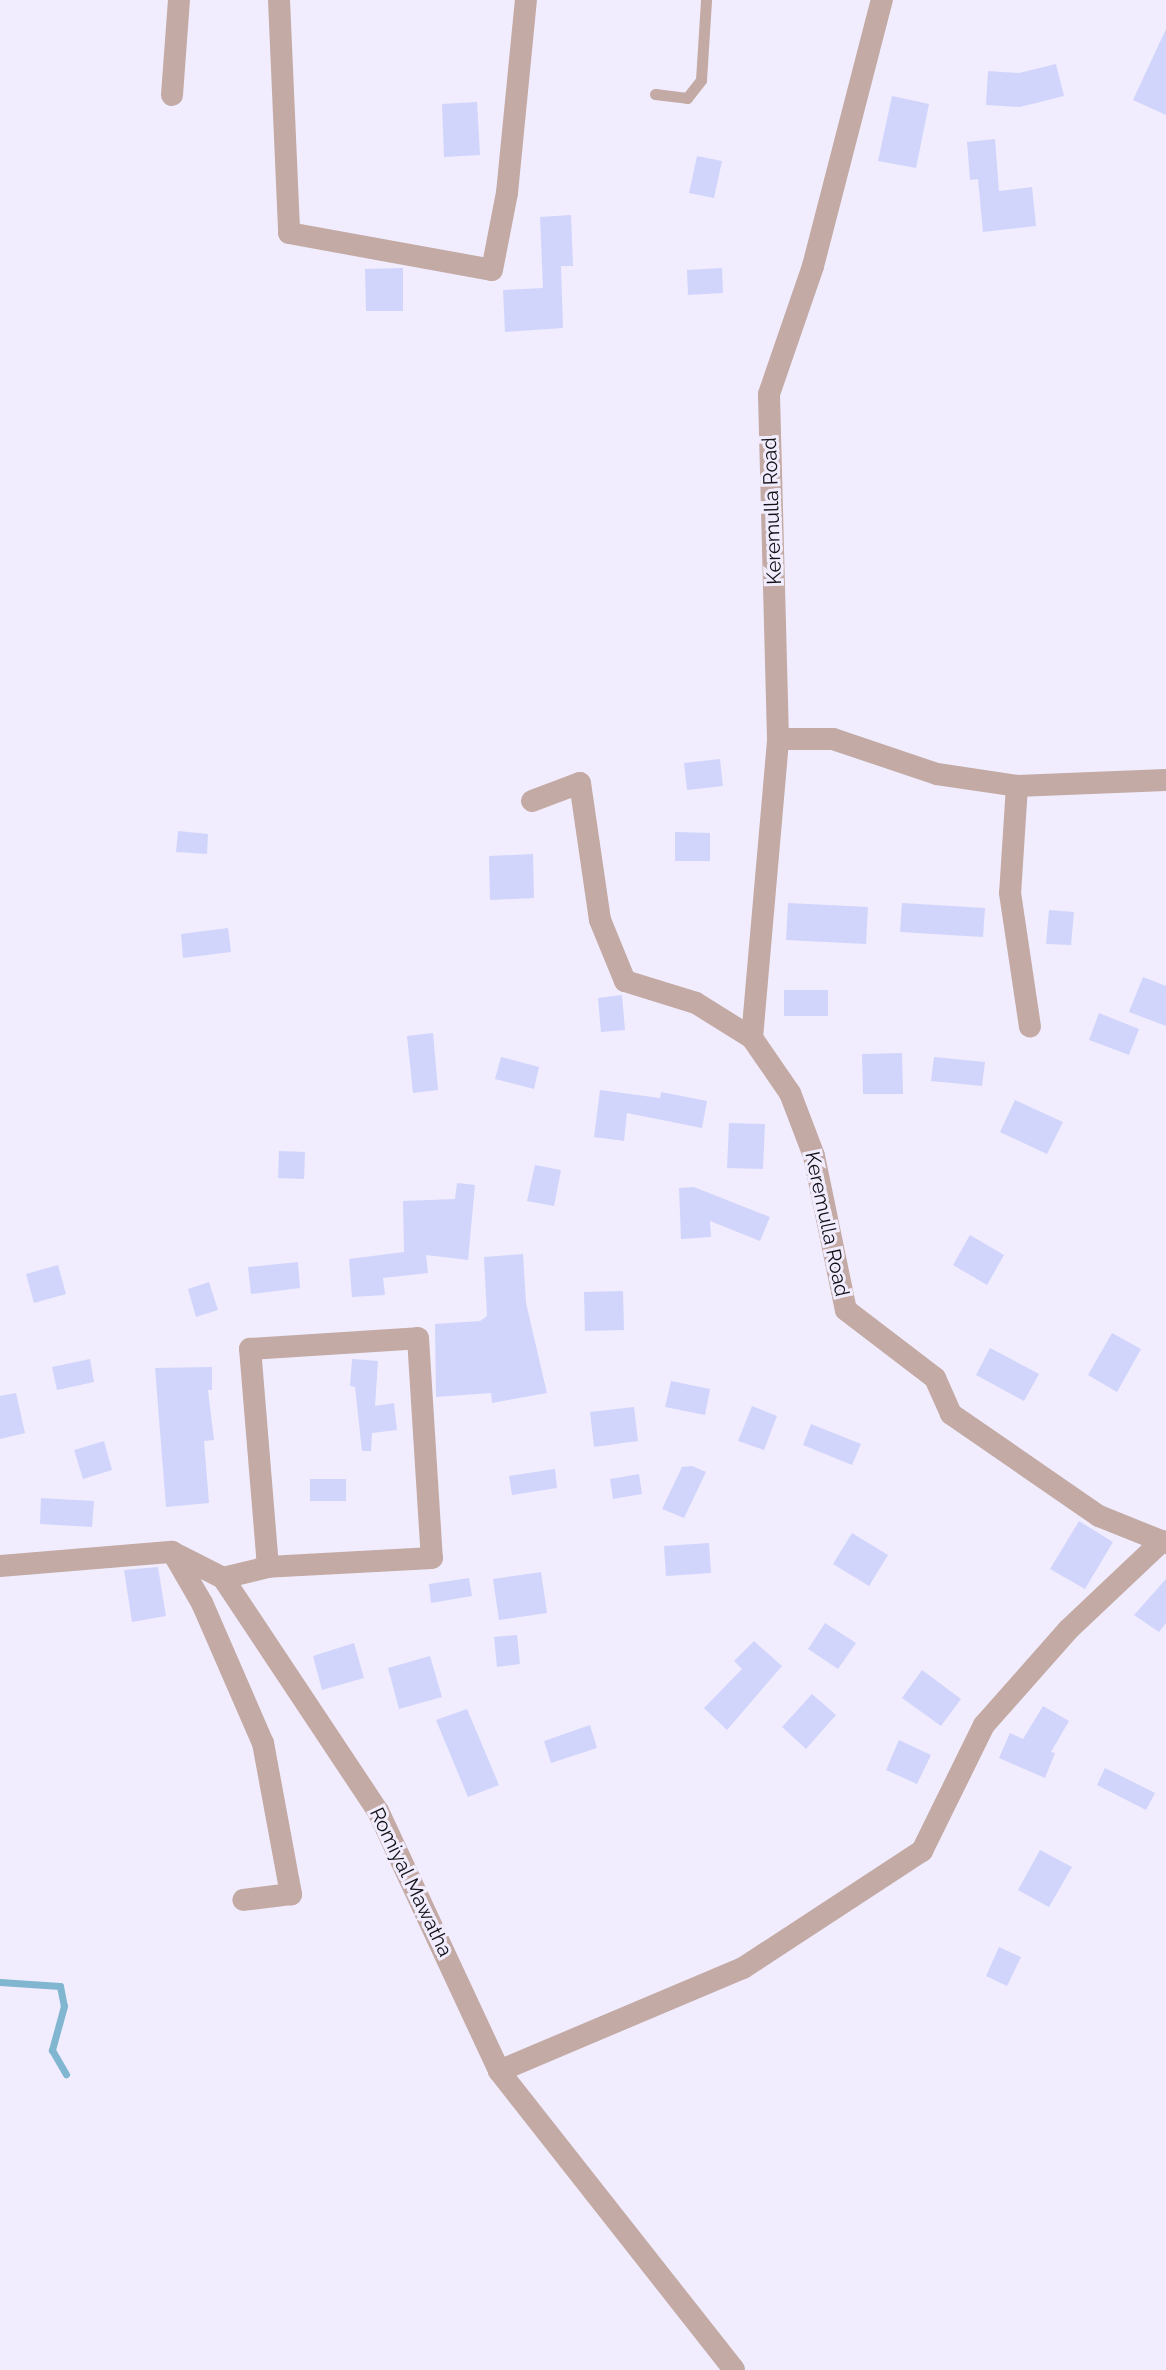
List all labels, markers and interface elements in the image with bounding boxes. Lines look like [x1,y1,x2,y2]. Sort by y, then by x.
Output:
street label: Keremulla Road [757,437,787,585]
street label: Keremulla Road [800,1149,854,1299]
street label: Romiyal Mawatha [364,1803,458,1961]

